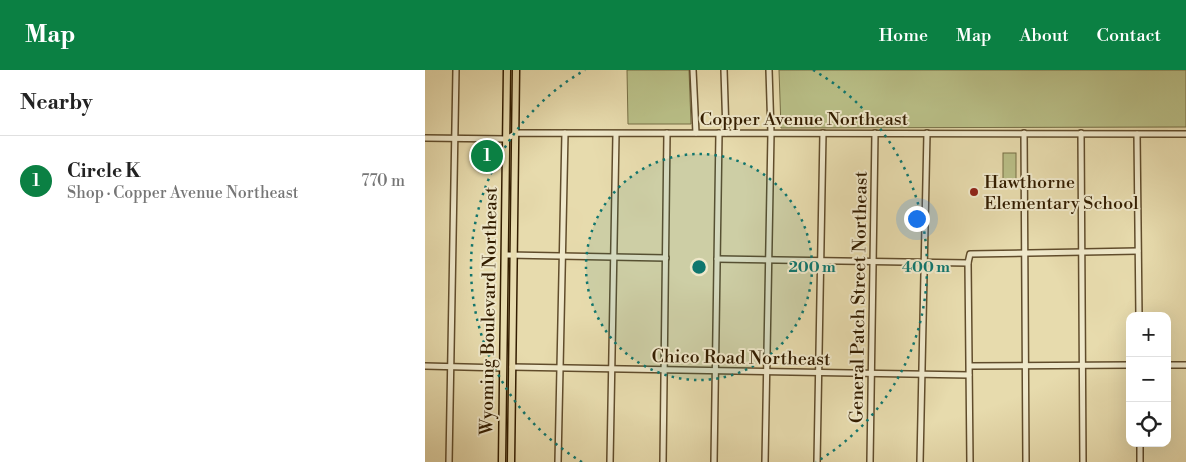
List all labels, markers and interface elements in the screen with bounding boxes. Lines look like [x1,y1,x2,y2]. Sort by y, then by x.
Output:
text: Map [25,20,75,50]
text: Home [879,24,928,47]
text: Map [956,24,992,47]
text: About [1020,24,1069,47]
text: Contact [1097,24,1161,47]
text: Nearby [20,90,93,116]
street label: Copper Avenue Northeast [700,108,909,131]
pin: 1 [471,137,503,175]
text: Circle K [67,159,141,183]
street label: General Patch Street Northeast [845,170,873,423]
text: 1 [32,171,40,191]
text: 770 m [361,171,405,191]
place label: Hawthorne Elementary School [984,171,1139,215]
text: Shop · Copper Avenue Northeast [67,183,298,203]
street label: Wyoming Boulevard Northeast [475,186,503,436]
marker: Hawthorne Elementary School [968,186,980,198]
your location [904,206,930,232]
centre of rings [690,258,708,276]
text: 200 m [788,258,836,277]
text: 400 m [902,258,950,277]
map controls [1126,312,1171,447]
button: + [1126,312,1171,357]
street label: Chico Road Northeast [651,345,831,371]
button: − [1126,357,1171,402]
button: locate [1126,402,1171,447]

